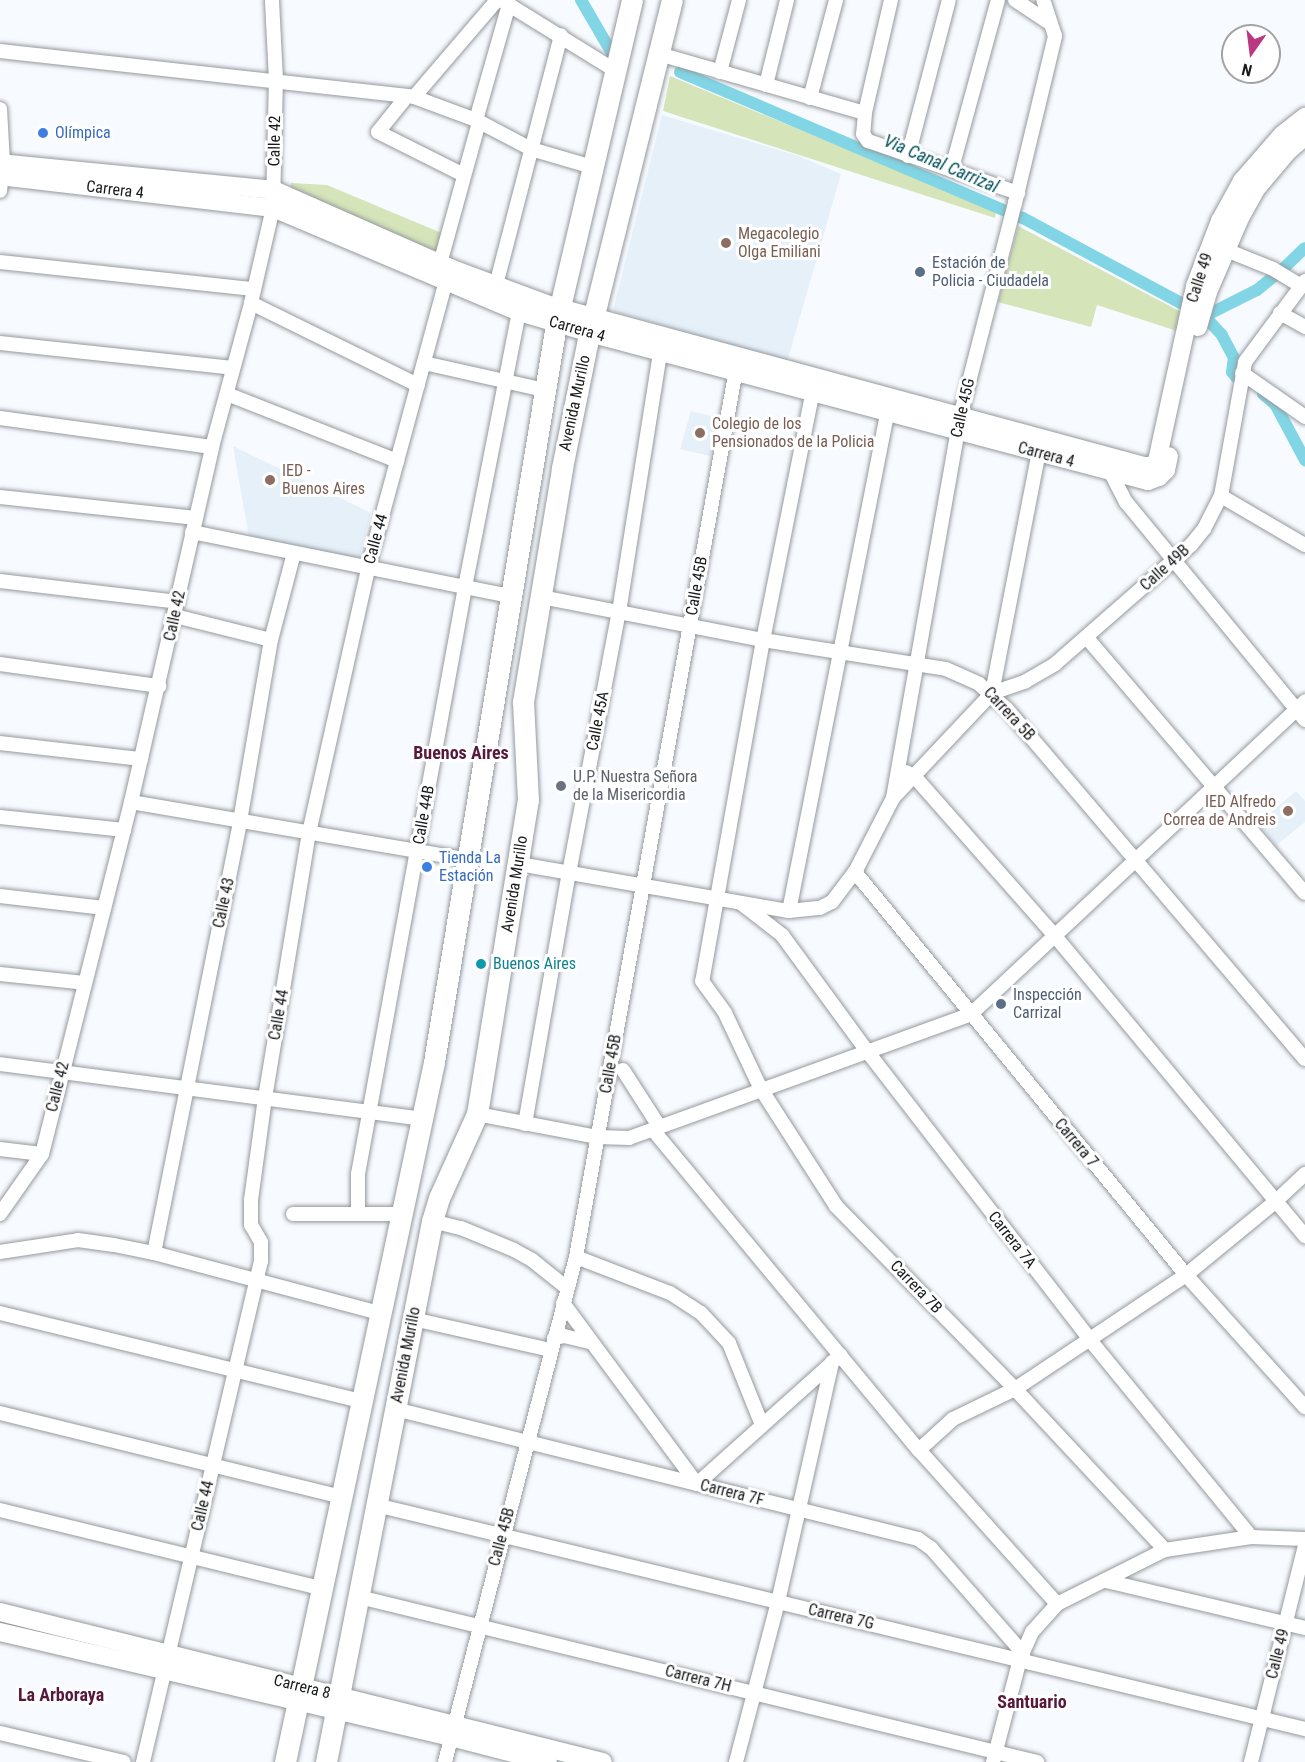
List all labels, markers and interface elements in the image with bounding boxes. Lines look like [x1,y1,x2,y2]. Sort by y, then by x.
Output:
north arrow [1221,24,1281,84]
text: N [1240,60,1254,80]
street label: Calle 42 [265,115,285,167]
place label: Olímpica [55,123,111,143]
marker: Olímpica [36,126,50,140]
water label: Via Canal Carrizal [880,130,1002,198]
street label: Carrera 4 [85,177,145,203]
place label: Megacolegio Olga Emiliani [738,224,821,262]
marker: Megacolegio Olga Emiliani [719,236,733,250]
street label: Calle 49 [1183,251,1217,305]
place label: Estación de Policia - Ciudadela [932,253,1049,291]
marker: Estación de Policia - Ciudadela [913,265,927,279]
street label: Carrera 4 [547,312,607,346]
street label: Avenida Murillo [555,353,595,453]
street label: Calle 45G [947,376,979,440]
place label: Colegio de los Pensionados de la Policia [712,414,874,452]
marker: Colegio de los Pensionados de la Policia [693,426,707,440]
street label: Carrera 4 [1016,438,1076,472]
place label: IED - Buenos Aires [282,461,365,499]
marker: IED - Buenos Aires [263,473,277,487]
street label: Calle 44 [360,512,392,566]
street label: Calle 49B [1136,541,1194,595]
street label: Calle 45B [682,555,712,617]
street label: Calle 42 [160,589,190,643]
street label: Carrera 5B [979,683,1039,745]
street label: Calle 45A [583,690,613,752]
district label: Buenos Aires [413,742,509,764]
place label: U.P. Nuestra Señora de la Misericordia [573,767,697,805]
marker: U.P. Nuestra Señora de la Misericordia [554,779,568,793]
street label: Calle 44B [409,784,439,846]
place label: IED Alfredo Correa de Andreis [1163,792,1276,830]
marker: IED Alfredo Correa de Andreis [1281,804,1295,818]
street label: Avenida Murillo [498,834,532,934]
place label: Tienda La Estación [439,848,501,886]
marker: Tienda La Estación [420,860,434,874]
street label: Calle 43 [209,876,239,930]
place label: Buenos Aires [493,954,576,974]
marker: Buenos Aires [474,957,488,971]
place label: Inspección Carrizal [1013,985,1082,1023]
street label: Calle 44 [265,988,293,1042]
marker: Inspección Carrizal [994,997,1008,1011]
street label: Calle 45B [596,1033,626,1095]
street label: Calle 42 [43,1060,73,1114]
street label: Carrera 7 [1050,1115,1102,1171]
street label: Carrera 7A [984,1208,1040,1272]
street label: Carrera 7B [886,1256,946,1318]
street label: Avenida Murillo [387,1305,425,1405]
street label: Carrera 7F [698,1476,766,1510]
street label: Calle 44 [188,1479,218,1533]
street label: Calle 45B [485,1506,519,1568]
street label: Carrera 7G [806,1600,876,1634]
street label: Calle 49 [1263,1627,1293,1681]
street label: Carrera 7H [663,1662,733,1696]
street label: Carrera 8 [272,1671,332,1703]
district label: La Arboraya [18,1684,104,1706]
district label: Santuario [997,1691,1067,1713]

